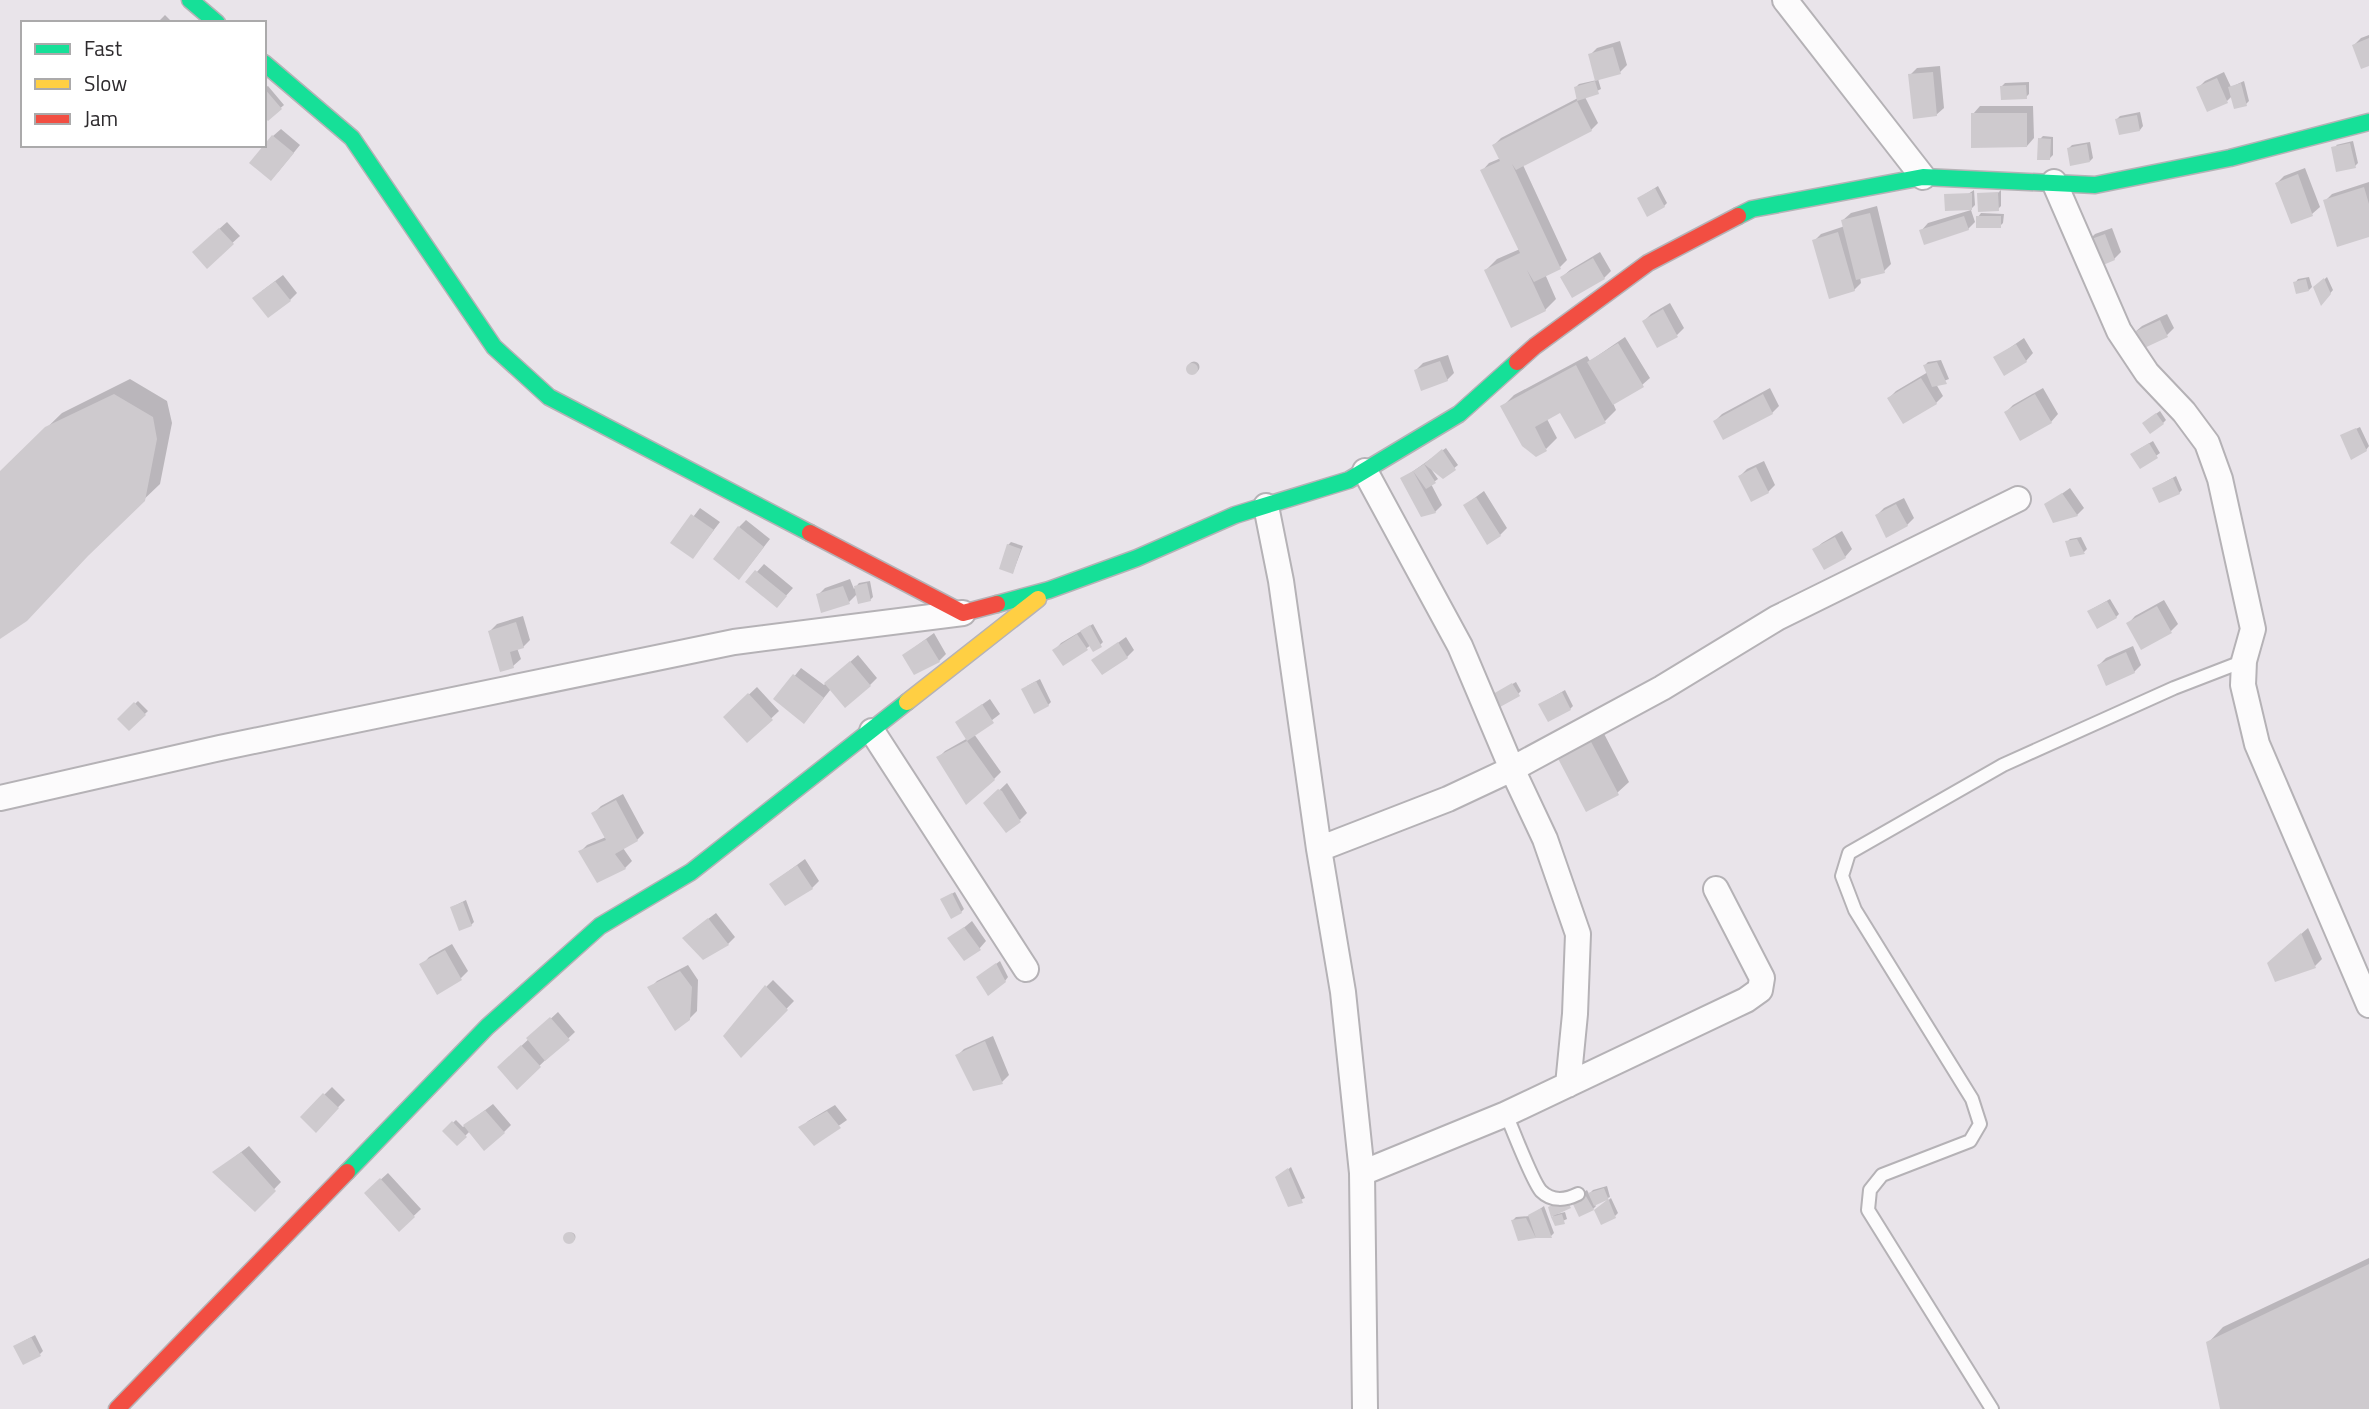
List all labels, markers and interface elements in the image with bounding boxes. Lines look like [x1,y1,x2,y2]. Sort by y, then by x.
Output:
legend [21,21,266,147]
text: Fast [84,32,123,64]
text: Slow [84,67,127,99]
text: Jam [84,102,118,134]

